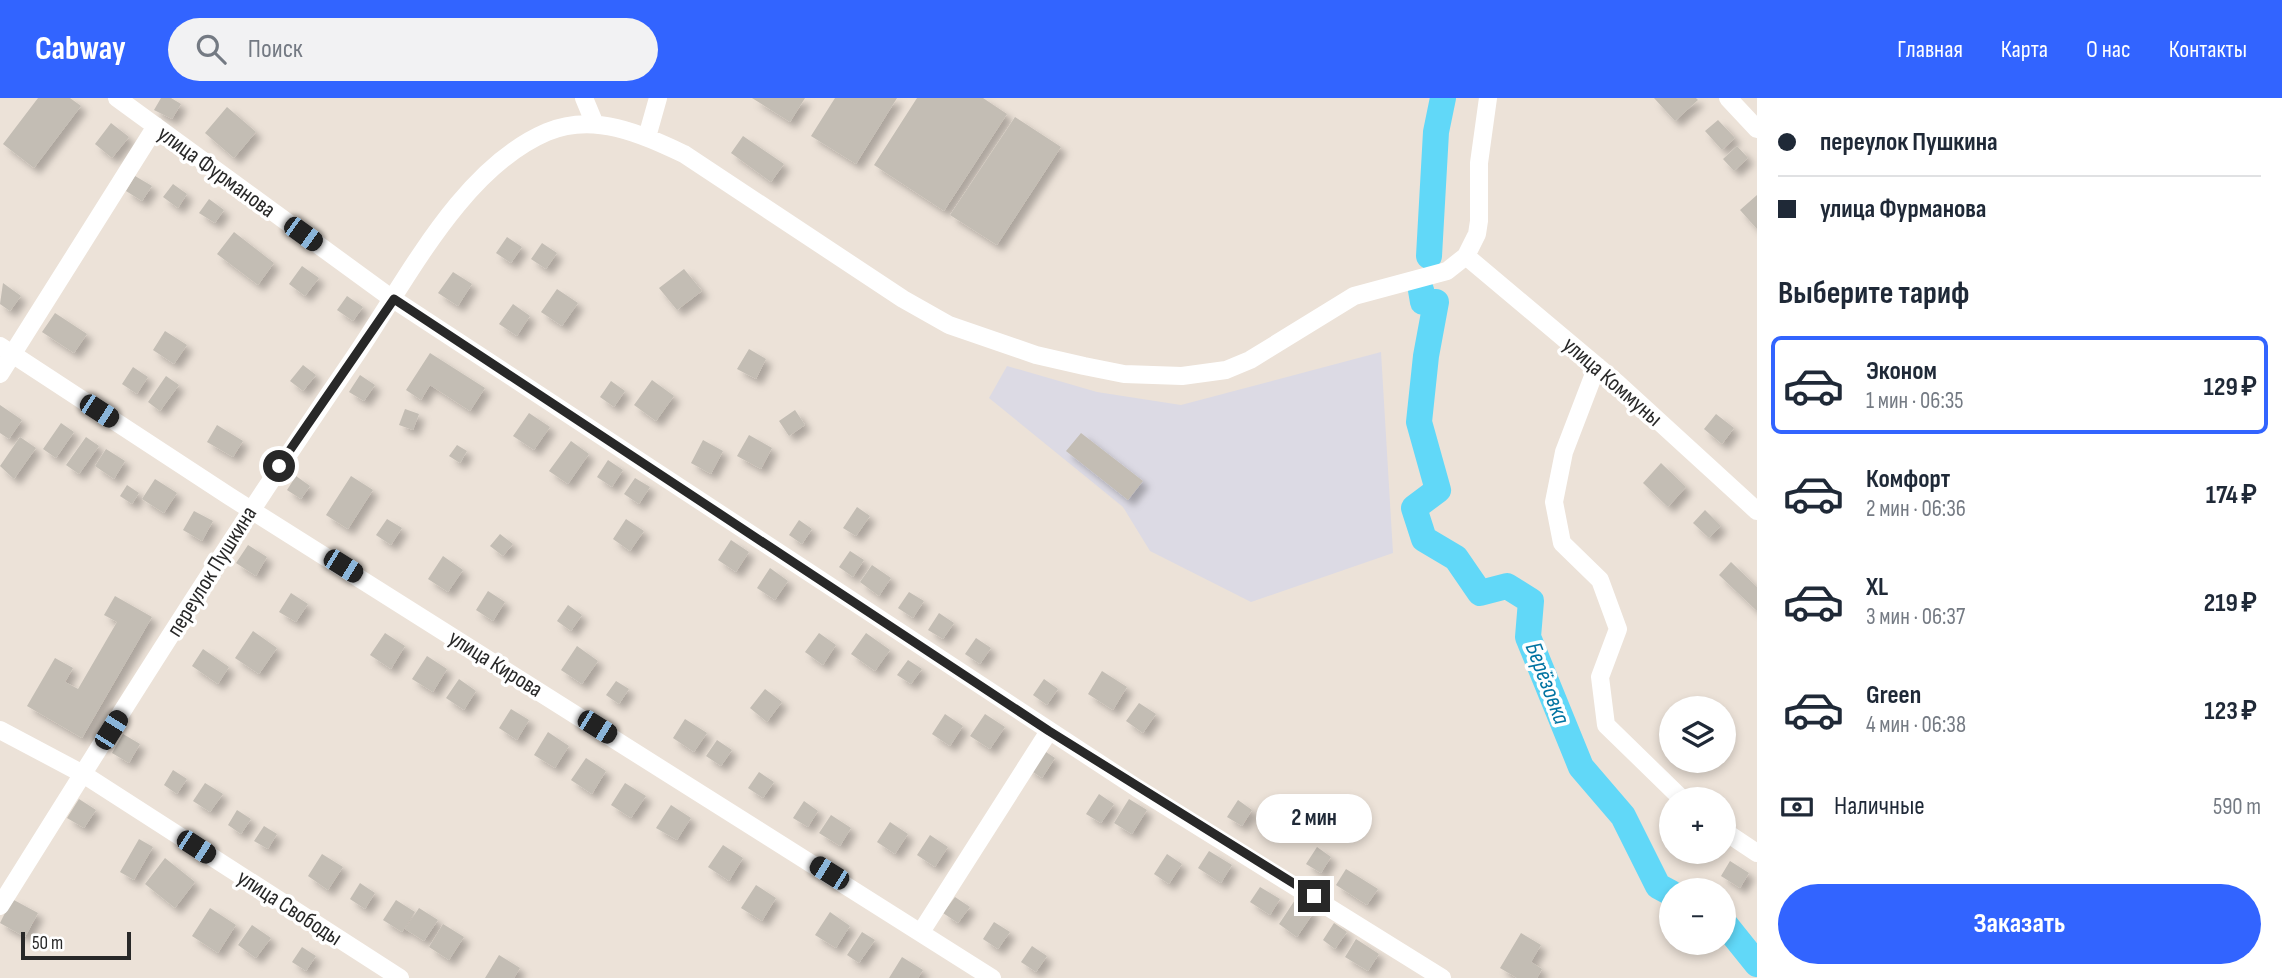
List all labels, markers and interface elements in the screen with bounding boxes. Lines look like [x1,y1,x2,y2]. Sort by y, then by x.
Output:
search box [168,18,658,81]
text: Cabway [35,29,126,69]
icon: search [192,30,230,68]
text: Поиск [248,34,303,65]
text: Главная [1897,35,1963,64]
text: Карта [2001,35,2048,64]
text: О нас [2086,35,2131,64]
text: Контакты [2169,35,2247,64]
street label: улица Фурманова [152,120,281,224]
text: переулок Пушкина [1820,127,1998,158]
text: улица Фурманова [1820,194,1986,225]
car [280,213,327,255]
text: Выберите тариф [1778,274,1969,313]
street label: улица Коммуны [1557,331,1668,433]
icon: car [1782,354,1845,417]
text: Эконом [1866,356,1937,387]
text: 129 ₽ [2204,372,2257,403]
text: 1 мин · 06:35 [1866,387,1964,415]
car [76,391,123,431]
route start [263,450,295,482]
icon: car [1782,462,1845,525]
text: Комфорт [1866,464,1950,495]
text: 174 ₽ [2206,480,2257,511]
text: 2 мин · 06:36 [1866,495,1966,523]
street label: переулок Пушкина [161,501,263,642]
car [320,546,367,586]
icon: car [1782,570,1845,633]
text: XL [1866,572,1888,603]
text: 219 ₽ [2204,588,2257,619]
text: 3 мин · 06:37 [1866,603,1965,631]
street label: улица Кирова [443,624,548,704]
water label: Берёзовка [1519,638,1576,728]
icon: car [1782,678,1845,741]
text: Green [1866,680,1921,711]
map controls [1659,696,1736,955]
button: layers [1659,696,1736,773]
text: 123 ₽ [2204,696,2257,727]
car [91,707,132,753]
car [574,707,621,747]
text: 4 мин · 06:38 [1866,711,1966,739]
button: + [1659,787,1736,864]
icon: cash [1778,788,1816,826]
text: Наличные [1834,791,1925,822]
text: 590 m [2213,793,2261,821]
callout: 2 мин [1256,794,1372,844]
text: 2 мин [1291,804,1337,832]
car [173,827,220,867]
car [806,853,853,893]
street label: улица Свободы [232,864,347,952]
button: − [1659,878,1736,955]
route end [1298,880,1330,912]
button: Заказать [1778,884,2261,964]
scale bar [21,929,131,961]
text: 50 m [32,932,63,955]

